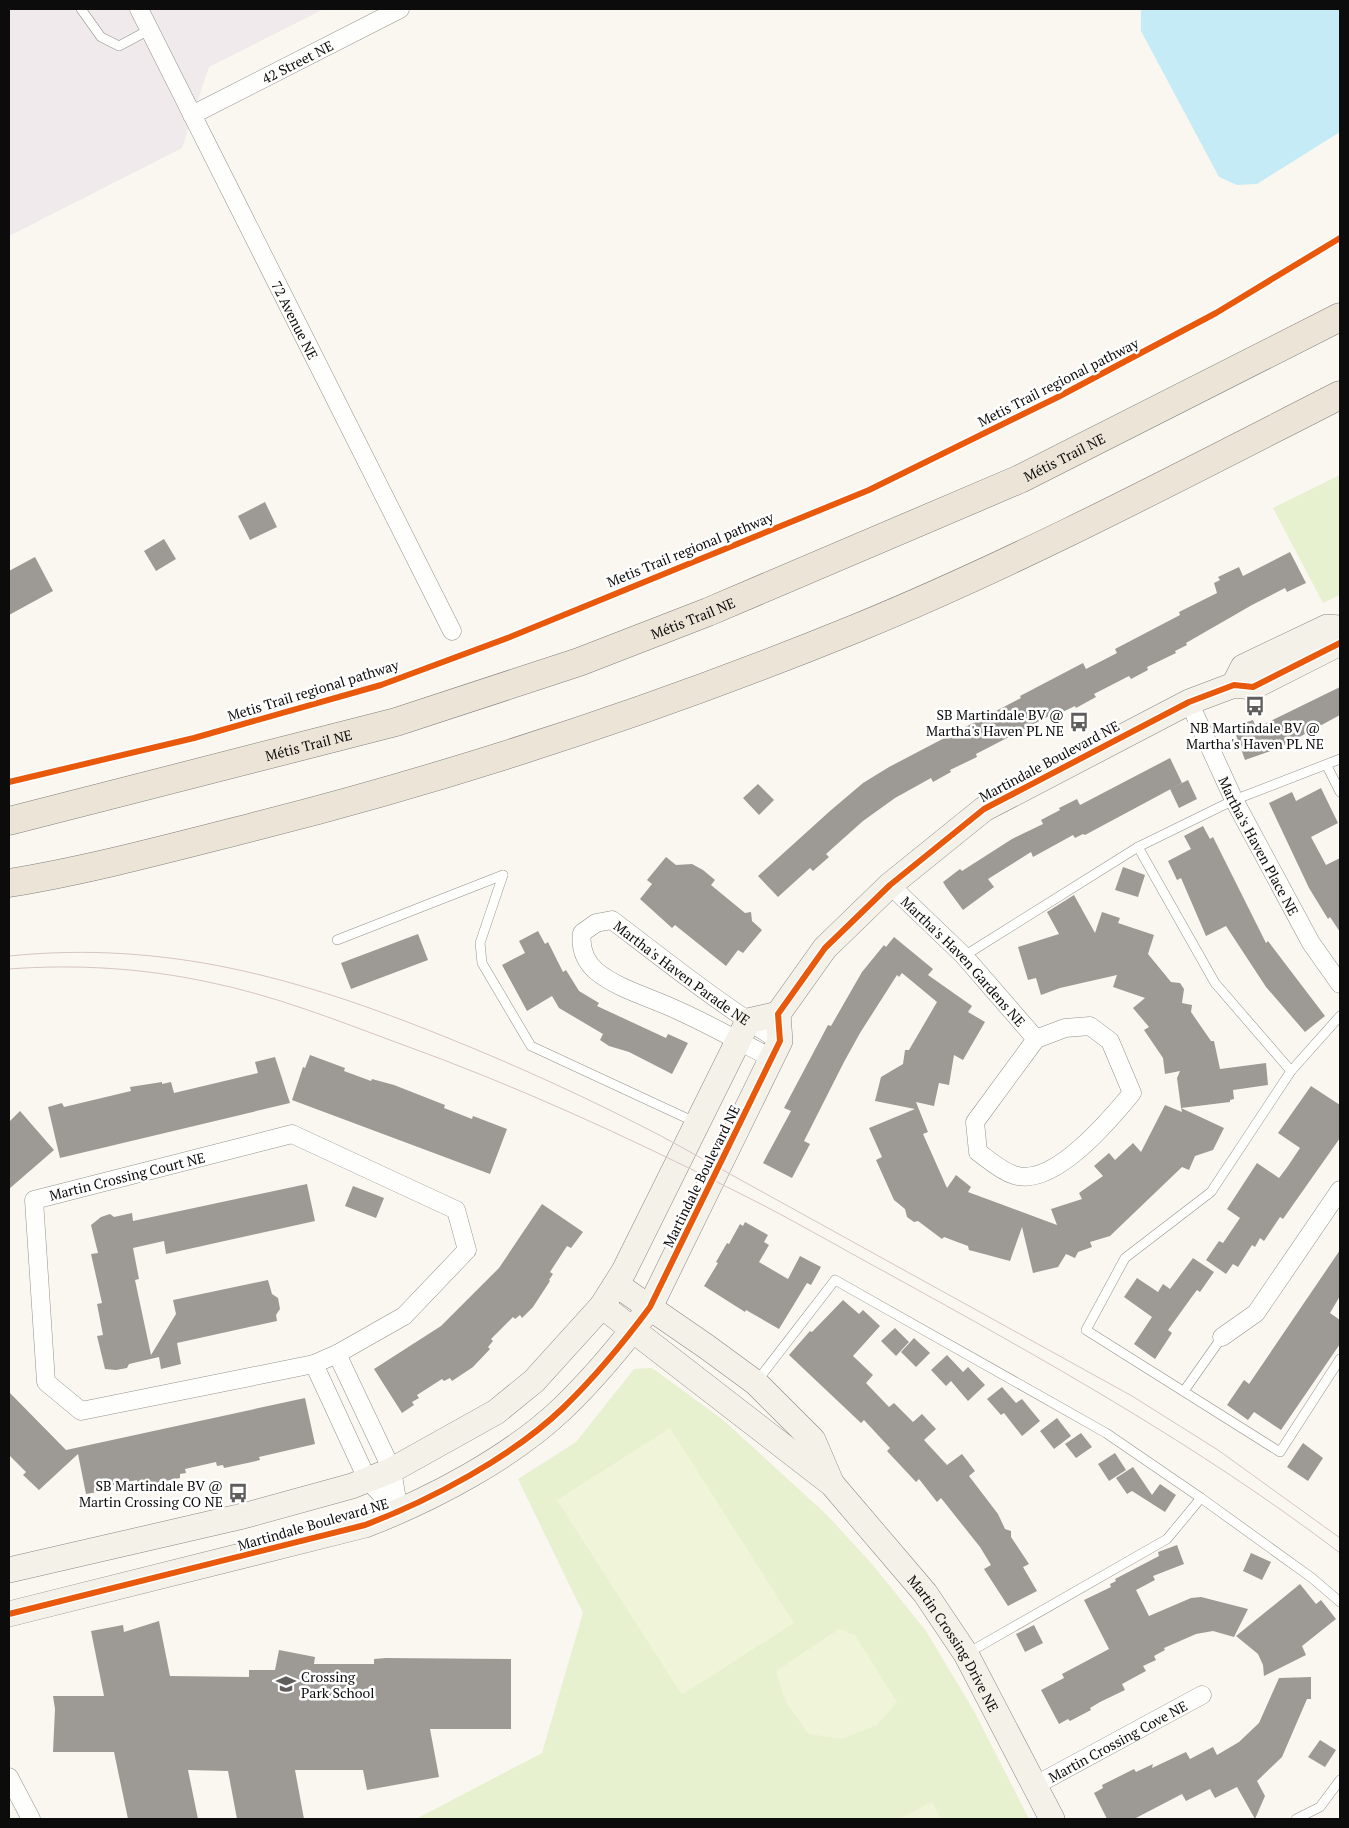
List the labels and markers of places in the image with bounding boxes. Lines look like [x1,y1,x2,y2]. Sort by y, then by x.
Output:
bus stop icon: NB Martindale BV @ Martha's Haven PL NE [1244,695,1266,717]
place label: SB Martindale BV @ Martha's Haven PL NE [926,705,1064,740]
bus stop icon: SB Martindale BV @ Martha's Haven PL NE [1068,711,1090,733]
place label: NB Martindale BV @ Martha's Haven PL NE [1186,718,1324,753]
place label: SB Martindale BV @ Martin Crossing CO NE [79,1476,223,1511]
bus stop icon: SB Martindale BV @ Martin Crossing CO NE [227,1482,249,1504]
place label: Crossing Park School [301,1667,374,1702]
school or university icon: Crossing Park School [275,1673,297,1695]

